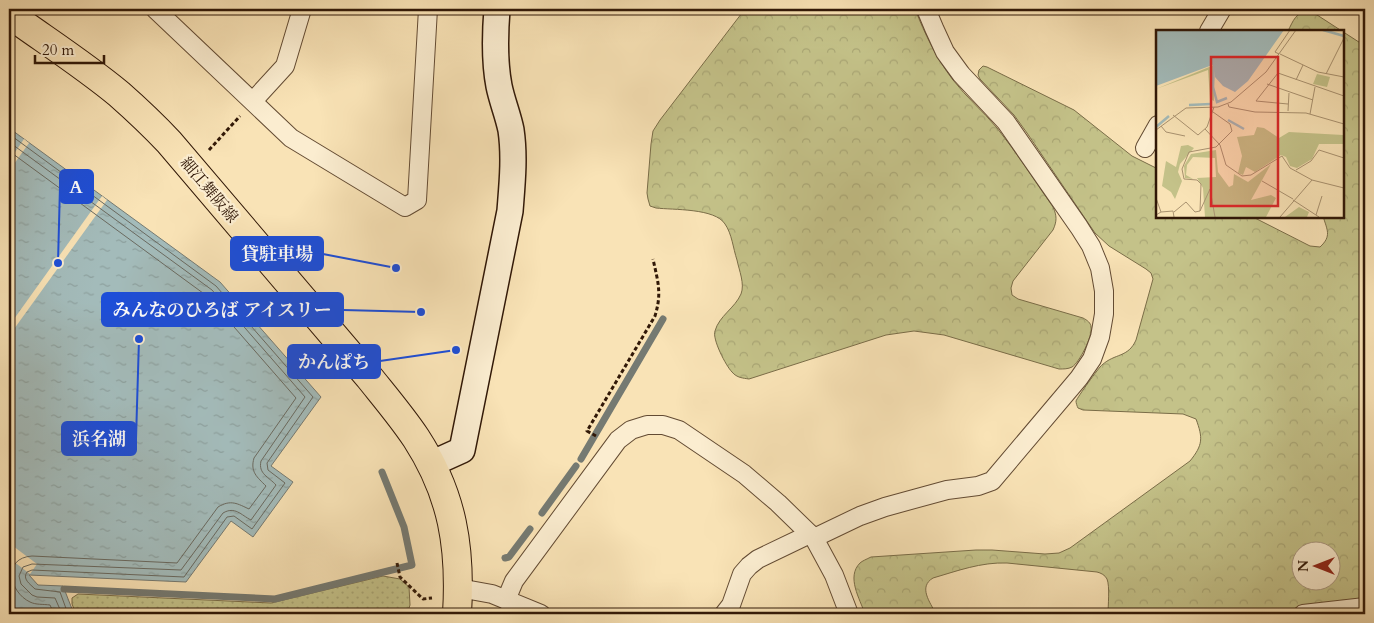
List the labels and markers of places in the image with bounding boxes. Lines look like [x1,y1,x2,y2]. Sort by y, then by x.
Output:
callout: A [60,170,93,203]
callout: 貸駐車場 [231,237,323,270]
callout: みんなのひろば アイスリー [102,293,343,326]
callout: かんぱち [288,345,380,378]
callout: 浜名湖 [62,422,136,455]

